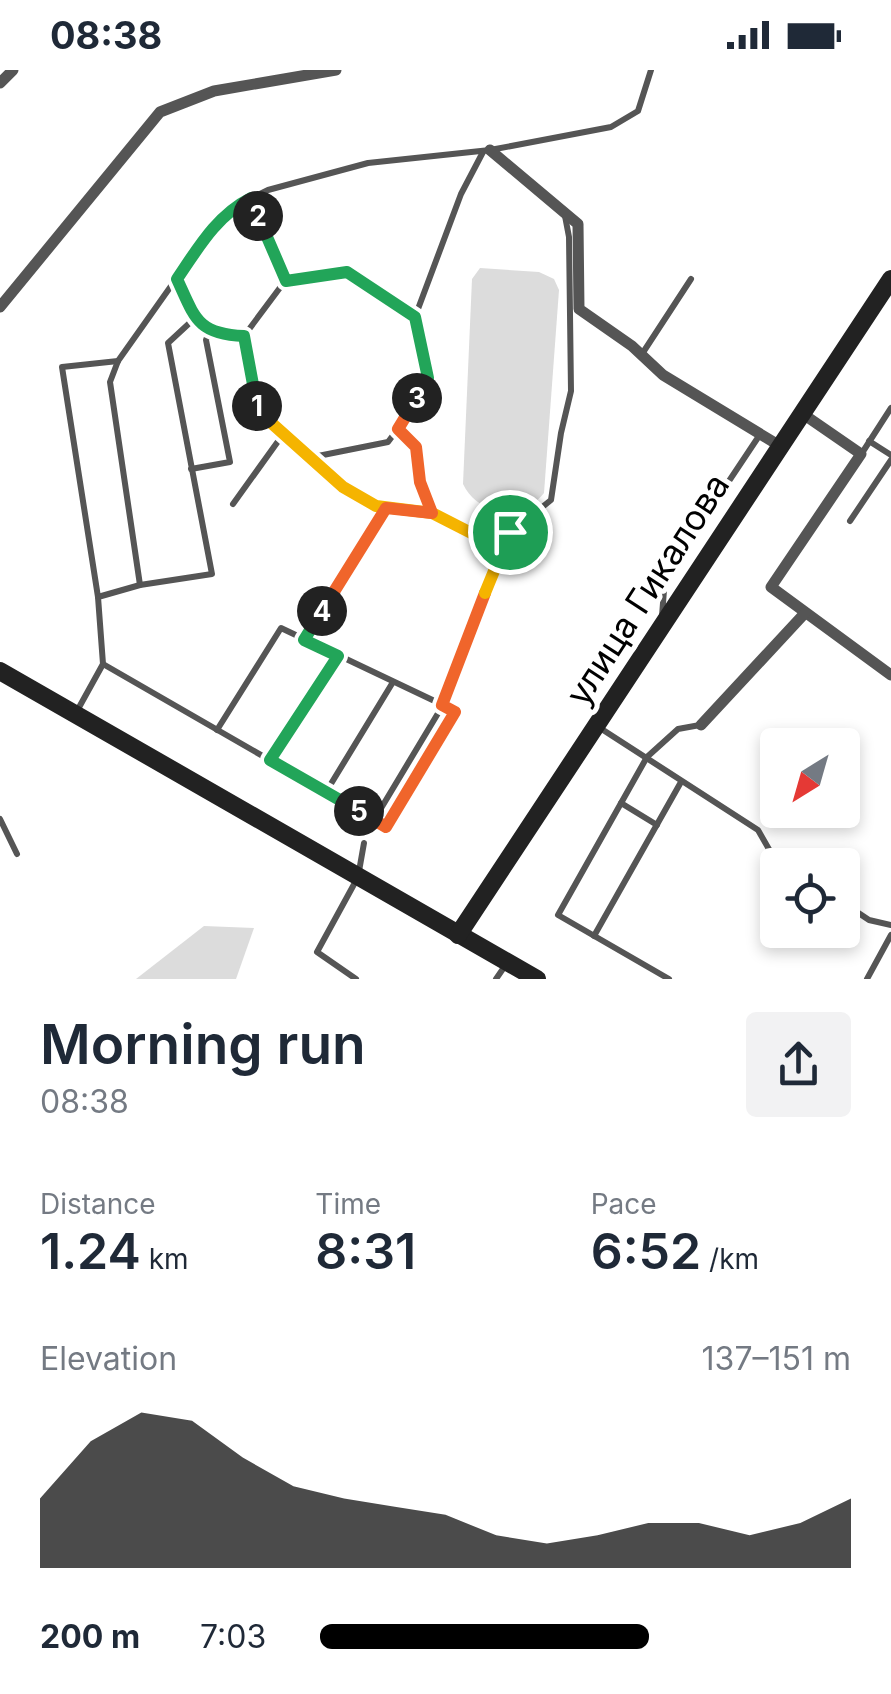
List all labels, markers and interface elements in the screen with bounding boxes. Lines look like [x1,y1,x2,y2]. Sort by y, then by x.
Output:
text: 08:38 [50,12,162,58]
pin: 2 [233,191,283,241]
text: 2 [249,199,267,233]
pin: 3 [392,373,442,423]
pin: 1 [232,381,282,431]
text: 3 [408,381,426,415]
text: 1 [251,389,263,423]
street label: улица Гикалова [557,465,737,713]
pin [468,490,553,575]
icon: arrive [483,505,538,560]
pin: 4 [297,586,347,636]
text: 4 [313,594,331,628]
north arrow [760,728,860,828]
map controls [760,728,860,948]
pin: 5 [334,786,384,836]
text: 5 [350,794,368,828]
button: locate [760,848,860,948]
text: Morning run [40,1011,366,1077]
button: share [746,1012,851,1117]
text: 08:38 [40,1082,129,1121]
text: Distance [40,1187,156,1221]
text: Time [315,1187,381,1221]
text: Pace [591,1187,657,1221]
text: 1.24 [40,1221,141,1281]
text: 8:31 [315,1221,416,1281]
text: 6:52 [591,1221,701,1281]
text: km [141,1242,189,1276]
text: /km [701,1242,759,1276]
text: Elevation [40,1339,177,1378]
text: 137–151 m [702,1339,851,1378]
text: 200 m [40,1617,140,1656]
text: 7:03 [200,1617,266,1656]

